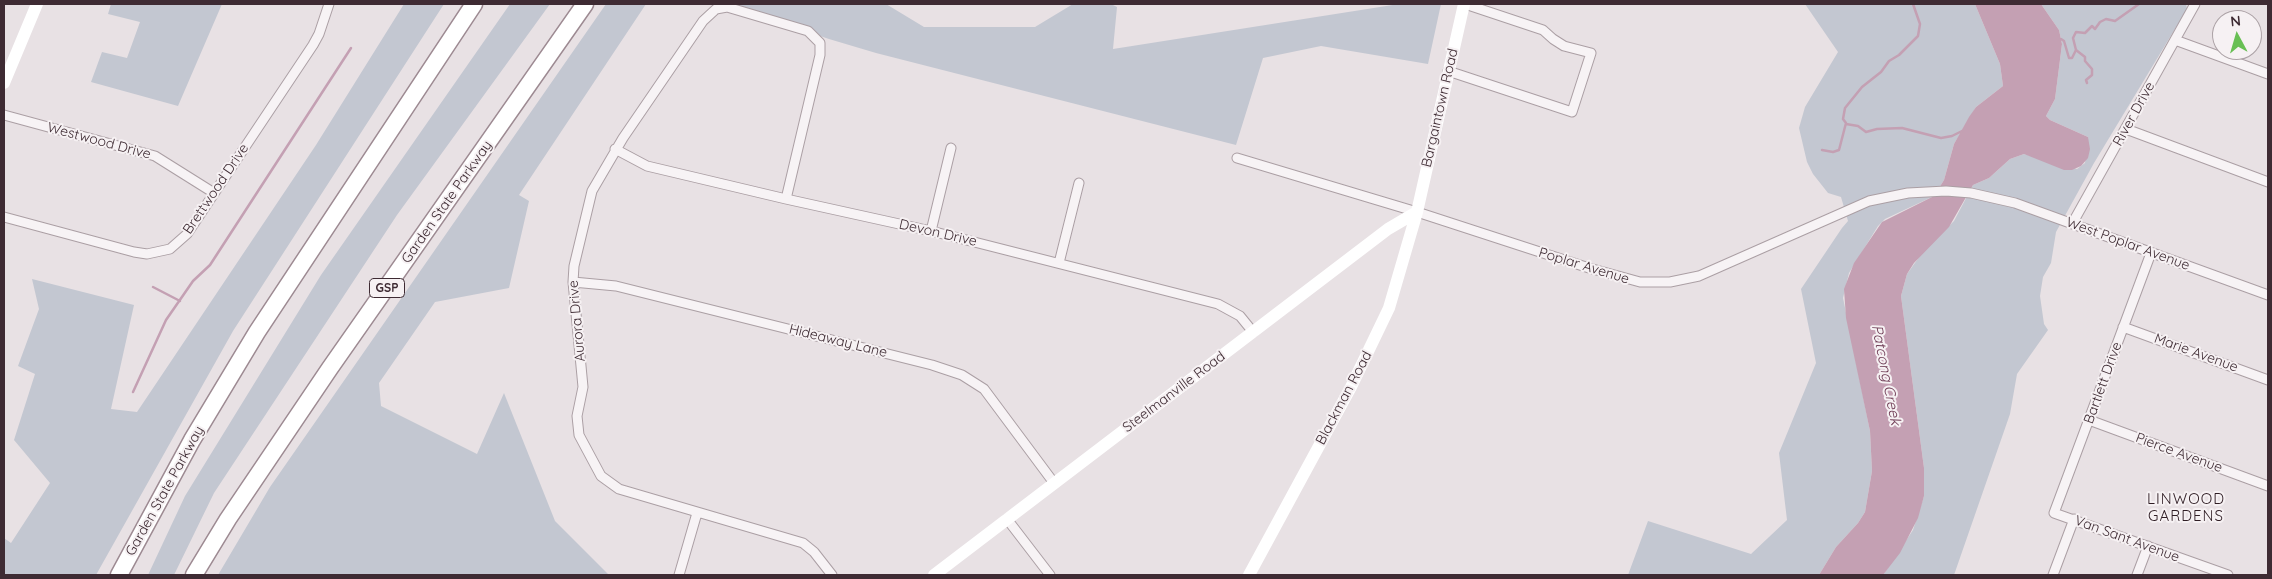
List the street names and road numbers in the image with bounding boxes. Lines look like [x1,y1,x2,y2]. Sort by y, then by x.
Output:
street label: Bargaintown Road [1418,47,1462,169]
street label: River Drive [2110,79,2158,149]
street label: Westwood Drive [45,119,153,163]
street label: Garden State Parkway [398,137,496,267]
street label: Brettwood Drive [180,141,252,237]
street label: West Poplar Avenue [2064,214,2192,274]
street label: Devon Drive [897,216,979,250]
street label: Poplar Avenue [1537,244,1631,288]
road number: GSP [370,278,404,298]
street label: Aurora Drive [565,280,589,362]
street label: Hideaway Lane [787,321,889,361]
street label: Marie Avenue [2152,330,2240,376]
street label: Bartlett Drive [2080,340,2126,426]
street label: Steelmanville Road [1119,348,1229,436]
street label: Blackman Road [1312,348,1376,448]
street label: Garden State Parkway [122,423,208,559]
street label: Pierce Avenue [2133,430,2225,476]
street label: Van Sant Avenue [2072,512,2182,566]

